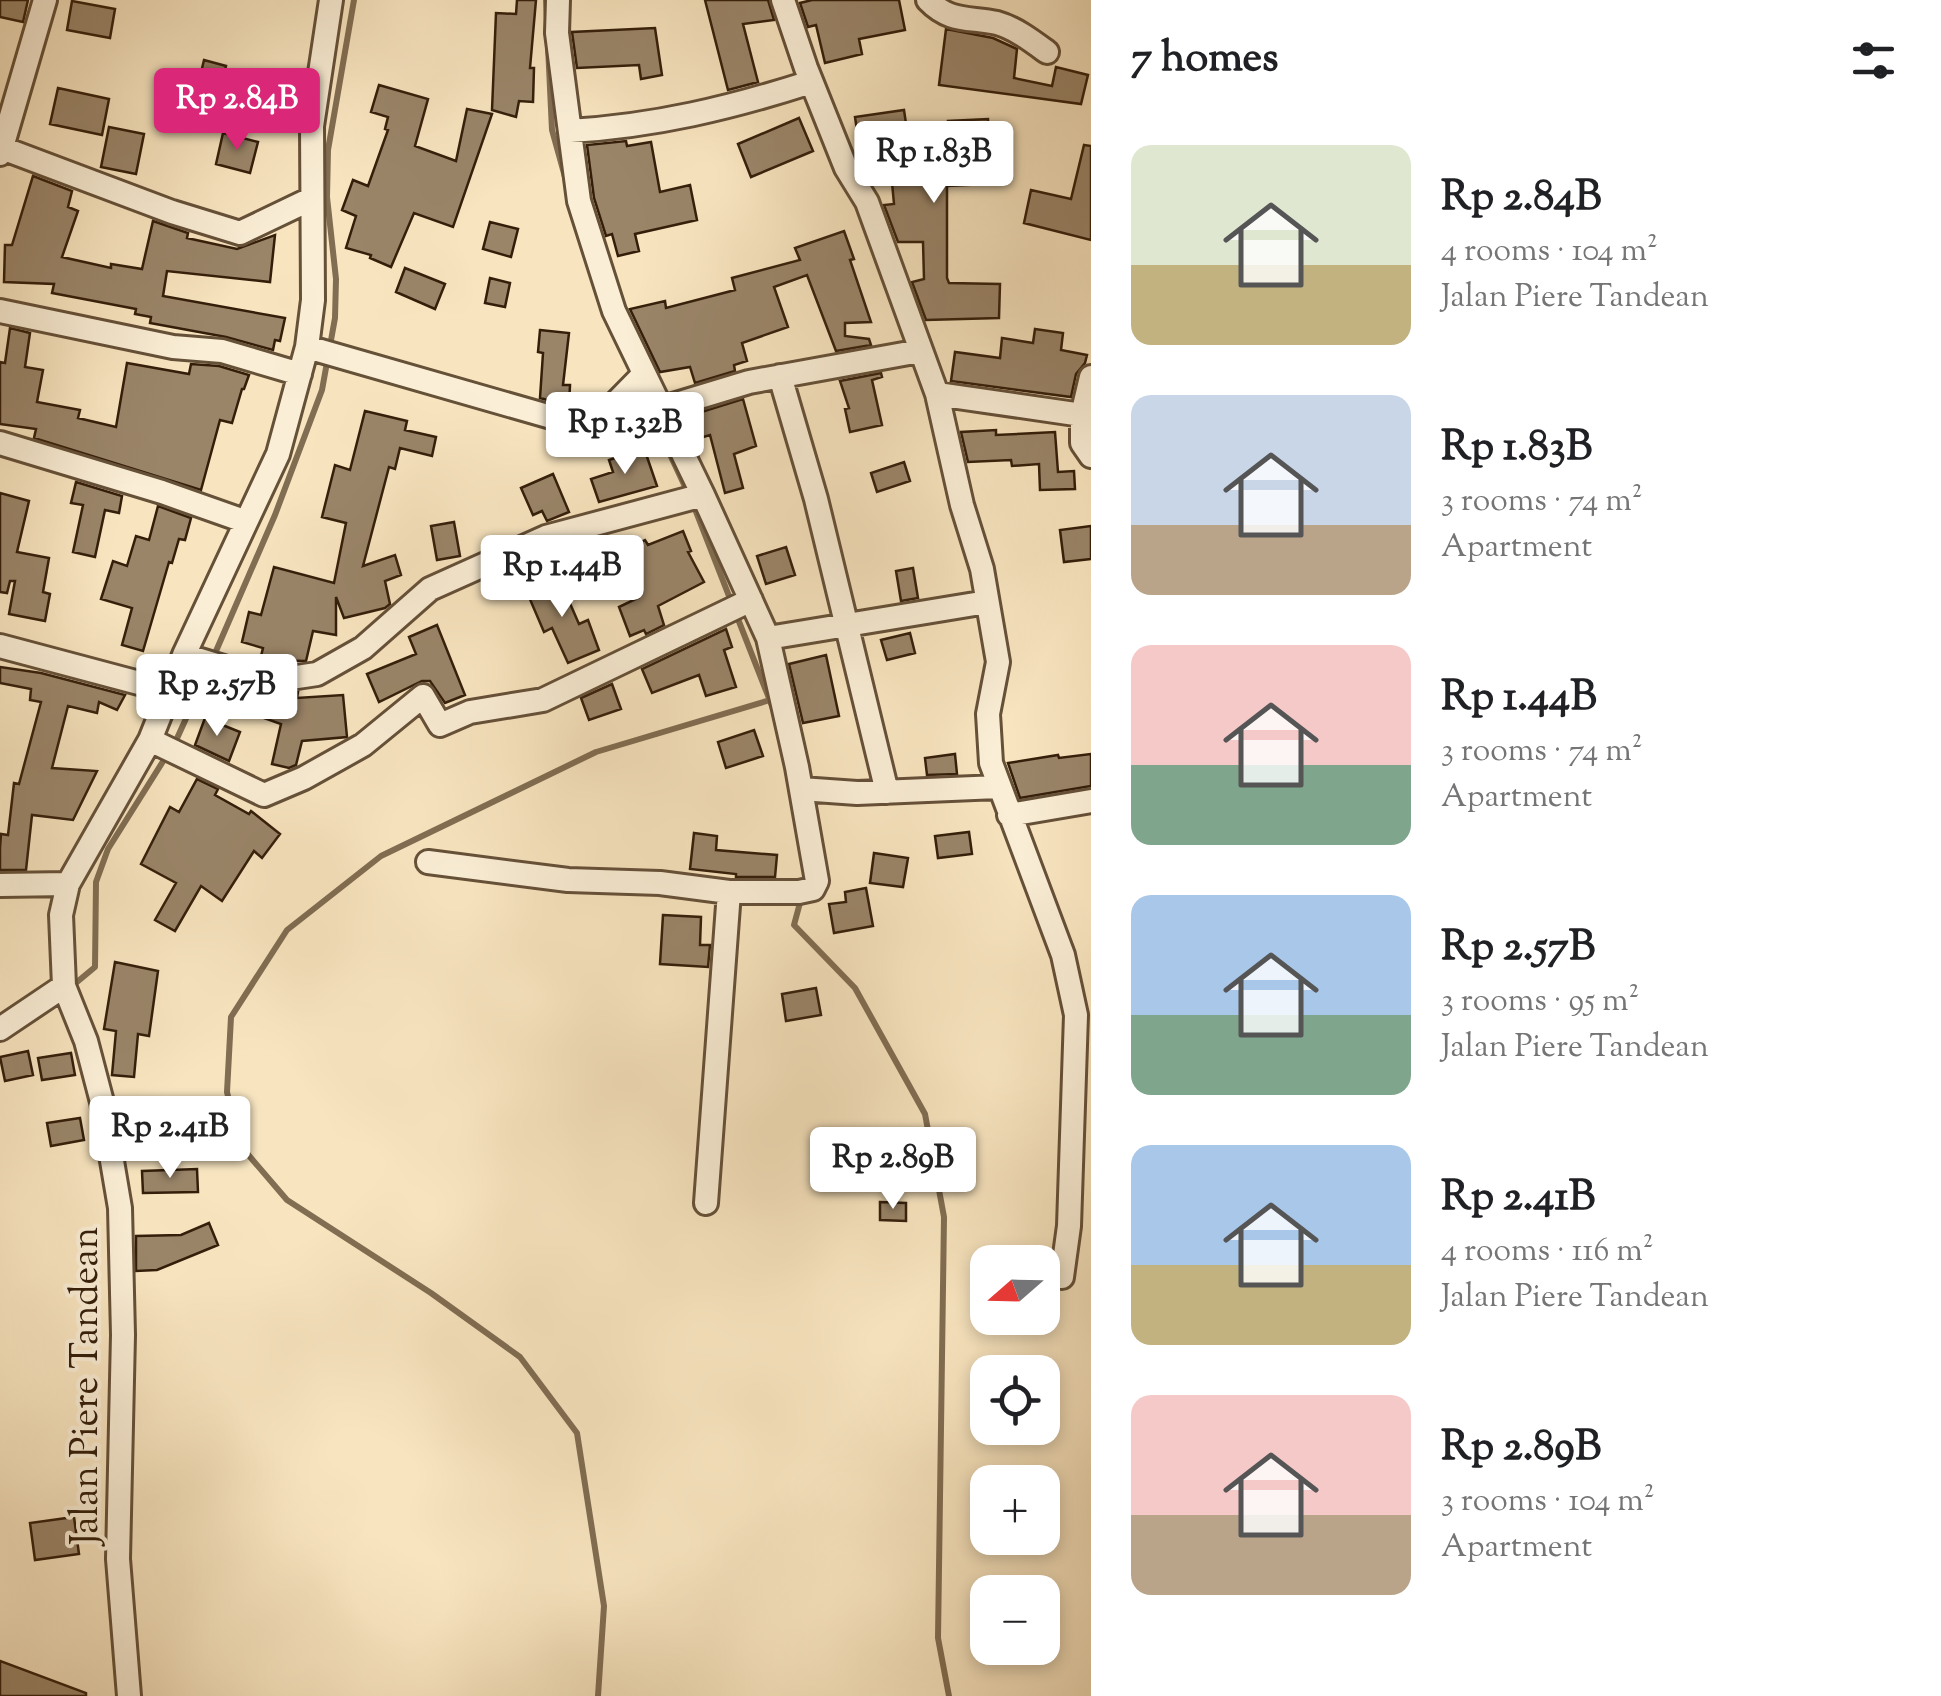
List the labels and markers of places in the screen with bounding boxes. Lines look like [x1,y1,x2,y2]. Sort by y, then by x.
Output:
pin: Rp 2.84B [134,68,340,153]
pin: Rp 1.83B [831,121,1037,206]
pin: Rp 1.32B [522,392,728,477]
pin: Rp 1.44B [459,535,665,620]
pin: Rp 2.57B [114,654,320,739]
pin: Rp 2.41B [67,1096,273,1181]
pin: Rp 2.89B [790,1127,996,1212]

